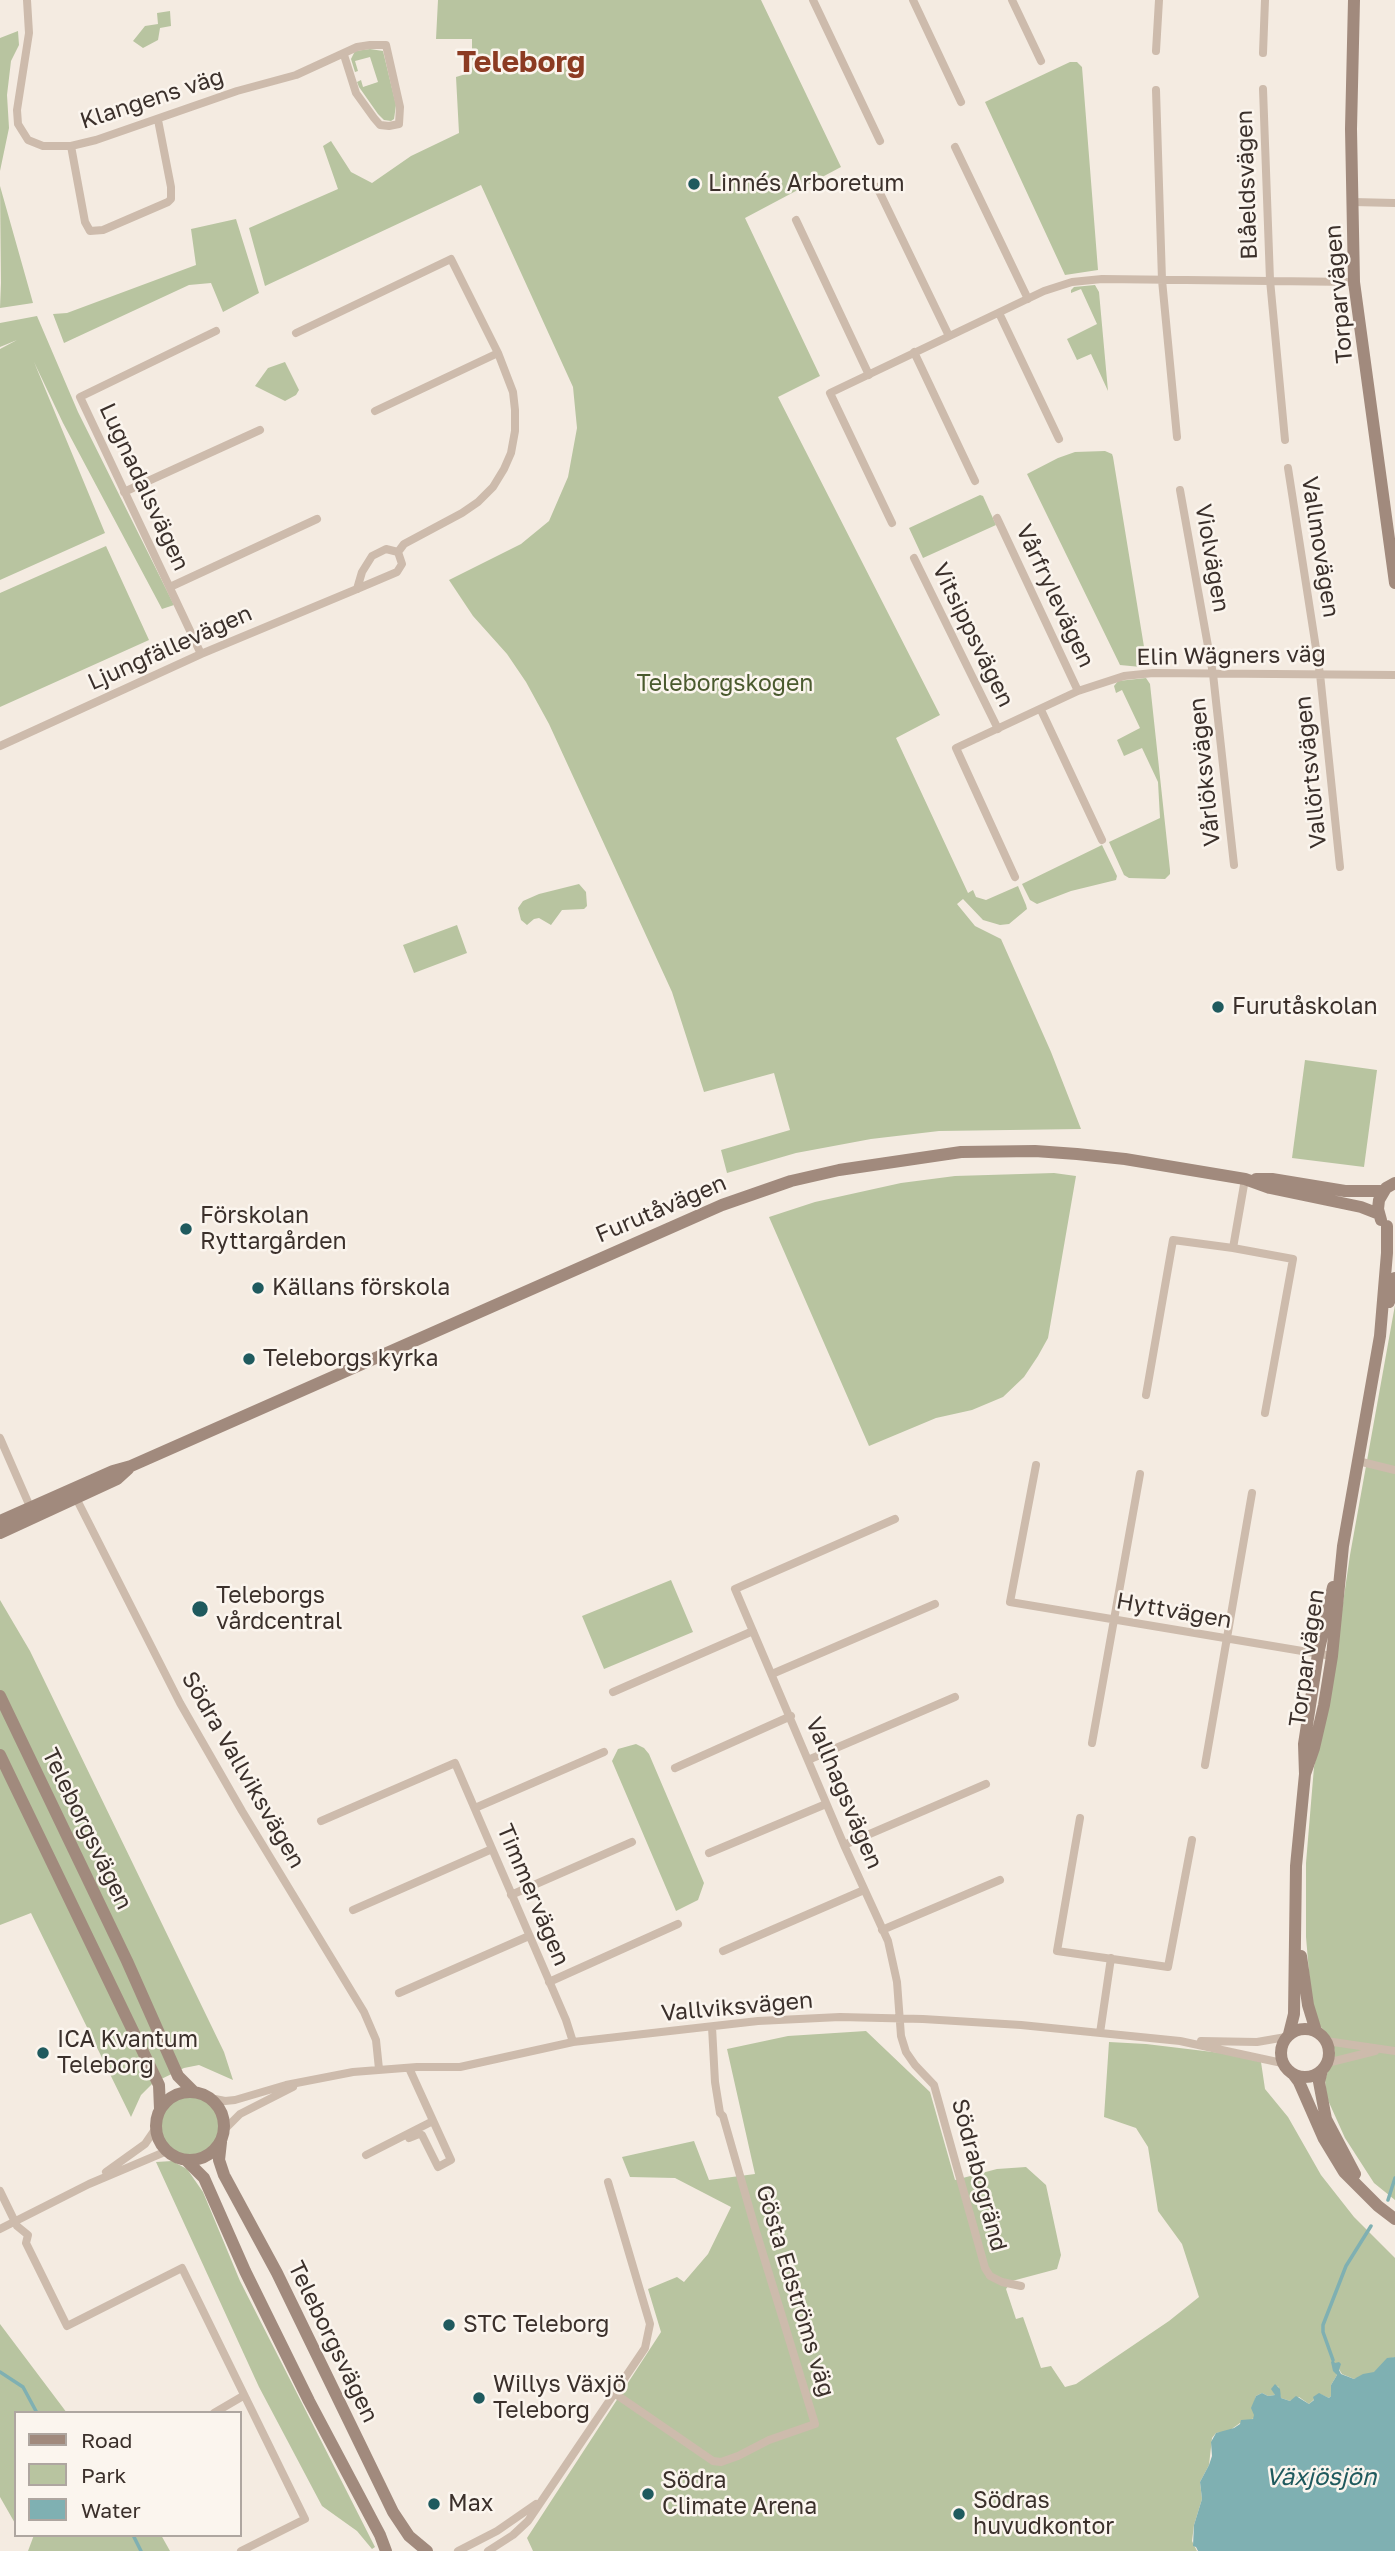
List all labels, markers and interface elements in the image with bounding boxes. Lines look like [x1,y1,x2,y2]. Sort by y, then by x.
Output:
district label: Teleborg [457,44,585,80]
street label: Klangens väg [77,63,227,135]
street label: Blåeldsvägen [1231,110,1263,260]
place label: Linnés Arboretum [708,170,905,198]
marker: Linnés Arboretum [686,176,702,192]
street label: Torparvägen [1319,224,1359,364]
street label: Lugnadalsvägen [93,399,195,575]
street label: Vallmovägen [1295,474,1345,620]
street label: Violvägen [1189,502,1235,614]
street label: Vårfrylevägen [1010,520,1100,672]
street label: Vitsippsvägen [926,559,1020,711]
street label: Ljungfällevägen [84,599,256,697]
street label: Elin Wägners väg [1136,641,1326,671]
park label: Teleborgskogen [637,670,813,698]
street label: Vallörtsvägen [1289,694,1333,850]
street label: Vårlöksvägen [1183,696,1227,848]
place label: Furutåskolan [1232,993,1378,1021]
marker: Furutåskolan [1210,999,1226,1015]
street label: Furutåvägen [592,1169,730,1249]
place label: Förskolan Ryttargården [200,1202,347,1256]
marker: Förskolan Ryttargården [178,1221,194,1237]
place label: Källans förskola [272,1274,450,1302]
marker: Källans förskola [250,1280,266,1296]
place label: Teleborgs kyrka [263,1345,439,1373]
marker: Teleborgs kyrka [241,1351,257,1367]
place label: Teleborgs vårdcentral [216,1582,342,1636]
street label: Hyttvägen [1114,1587,1234,1635]
street label: Torparvägen [1284,1587,1330,1729]
marker: Teleborgs vårdcentral [190,1599,210,1619]
street label: Södra Vallviksvägen [175,1667,311,1873]
street label: Vallhagsvägen [800,1713,888,1873]
street label: Teleborgsvägen [36,1744,138,1914]
street label: Timmervägen [491,1820,575,1970]
street label: Vallviksvägen [660,1987,814,2027]
place label: ICA Kvantum Teleborg [57,2026,198,2080]
marker: ICA Kvantum Teleborg [35,2045,51,2061]
street label: Södrabogränd [945,2096,1013,2254]
street label: Gösta Edströms väg [750,2182,840,2400]
street label: Teleborgsvägen [282,2257,384,2427]
place label: STC Teleborg [463,2311,610,2339]
marker: STC Teleborg [441,2317,457,2333]
place label: Willys Växjö Teleborg [493,2371,626,2425]
marker: Willys Växjö Teleborg [471,2390,487,2406]
legend [14,2411,242,2537]
text: Road [81,2427,132,2453]
text: Park [81,2462,126,2488]
water label: Växjösjön [1266,2463,1376,2491]
place label: Södra Climate Arena [662,2467,817,2521]
marker: Södra Climate Arena [640,2486,656,2502]
place label: Södras huvudkontor [973,2487,1114,2541]
place label: Max [448,2490,493,2518]
marker: Max [426,2496,442,2512]
text: Water [81,2497,141,2523]
marker: Södras huvudkontor [951,2506,967,2522]

